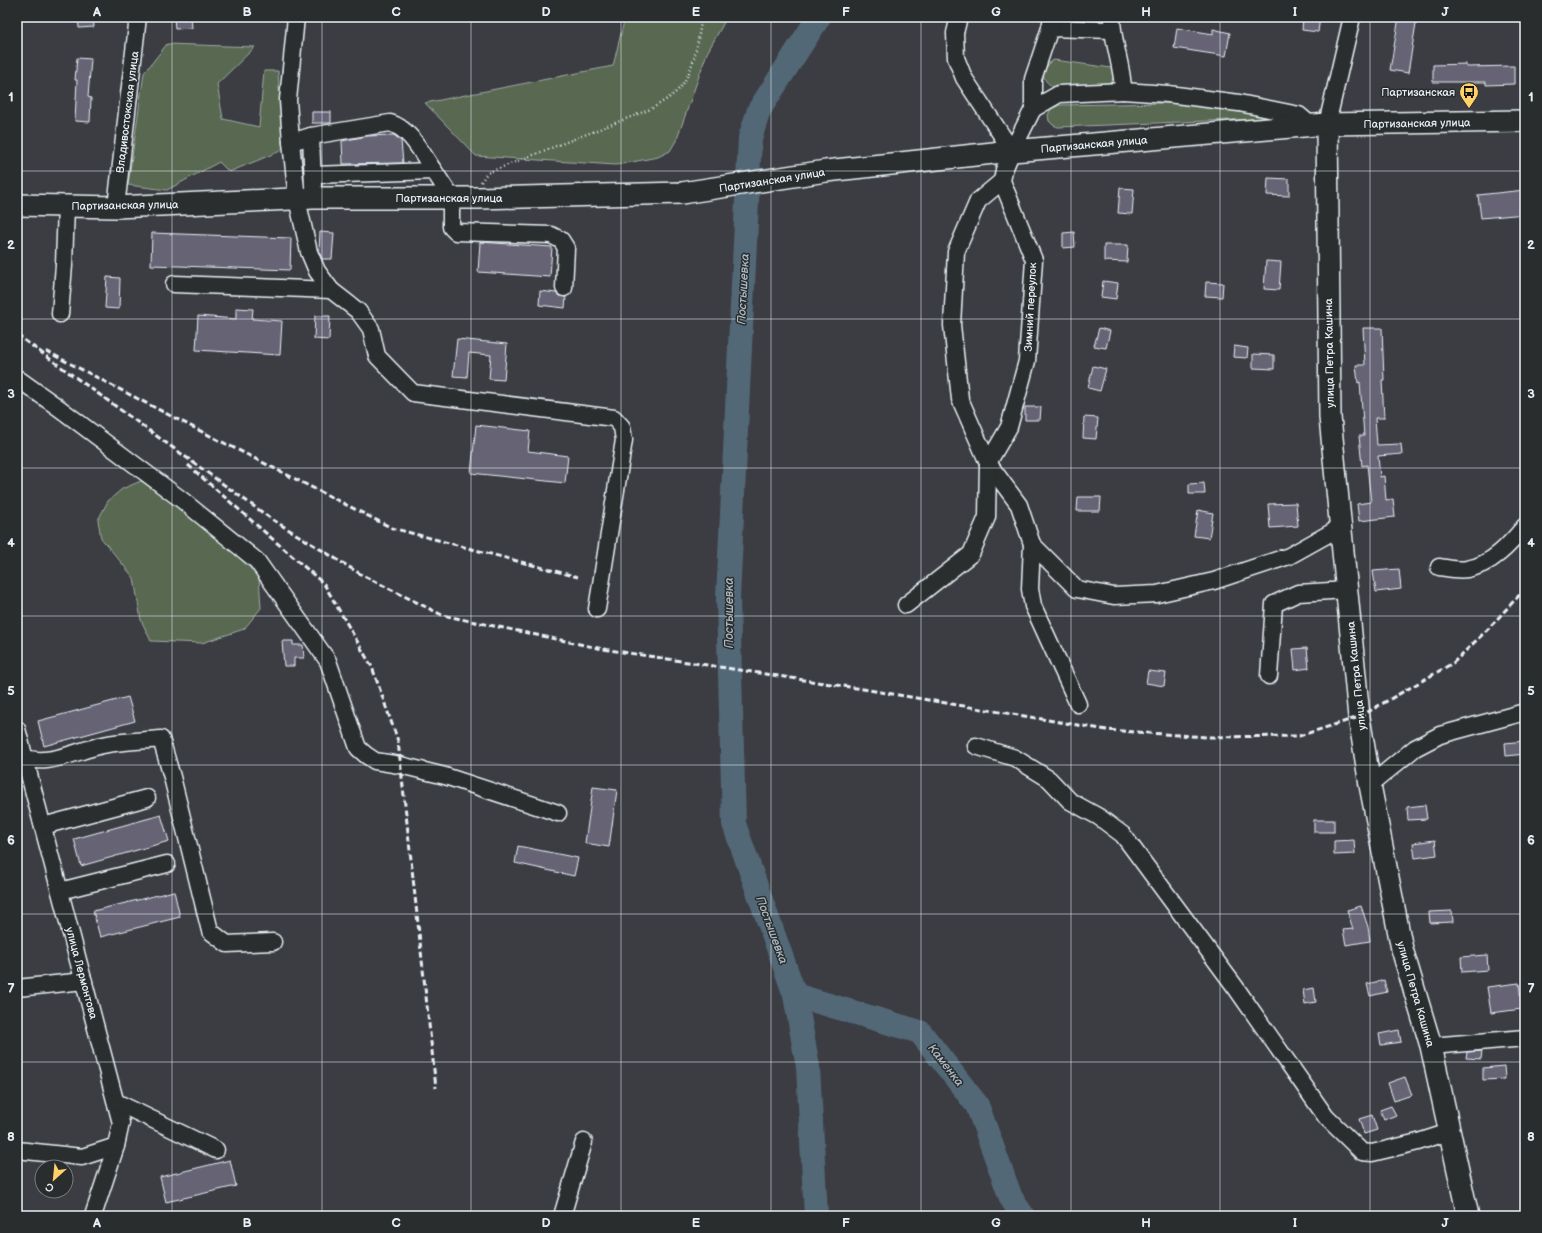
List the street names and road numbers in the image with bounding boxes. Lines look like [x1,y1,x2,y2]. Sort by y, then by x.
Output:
street label: Владивостокская улица [114,50,141,174]
street label: Партизанская улица [1363,116,1471,131]
street label: Партизанская улица [1040,133,1148,156]
street label: Партизанская улица [718,166,826,195]
street label: Партизанская улица [395,192,503,205]
street label: Партизанская улица [71,198,179,213]
street label: Зимний переулок [1022,262,1039,352]
street label: улица Петра Кашина [1322,298,1337,408]
street label: улица Петра Кашина [1344,620,1369,731]
street label: улица Лермонтова [63,926,100,1021]
street label: улица Петра Кашина [1394,940,1437,1049]

